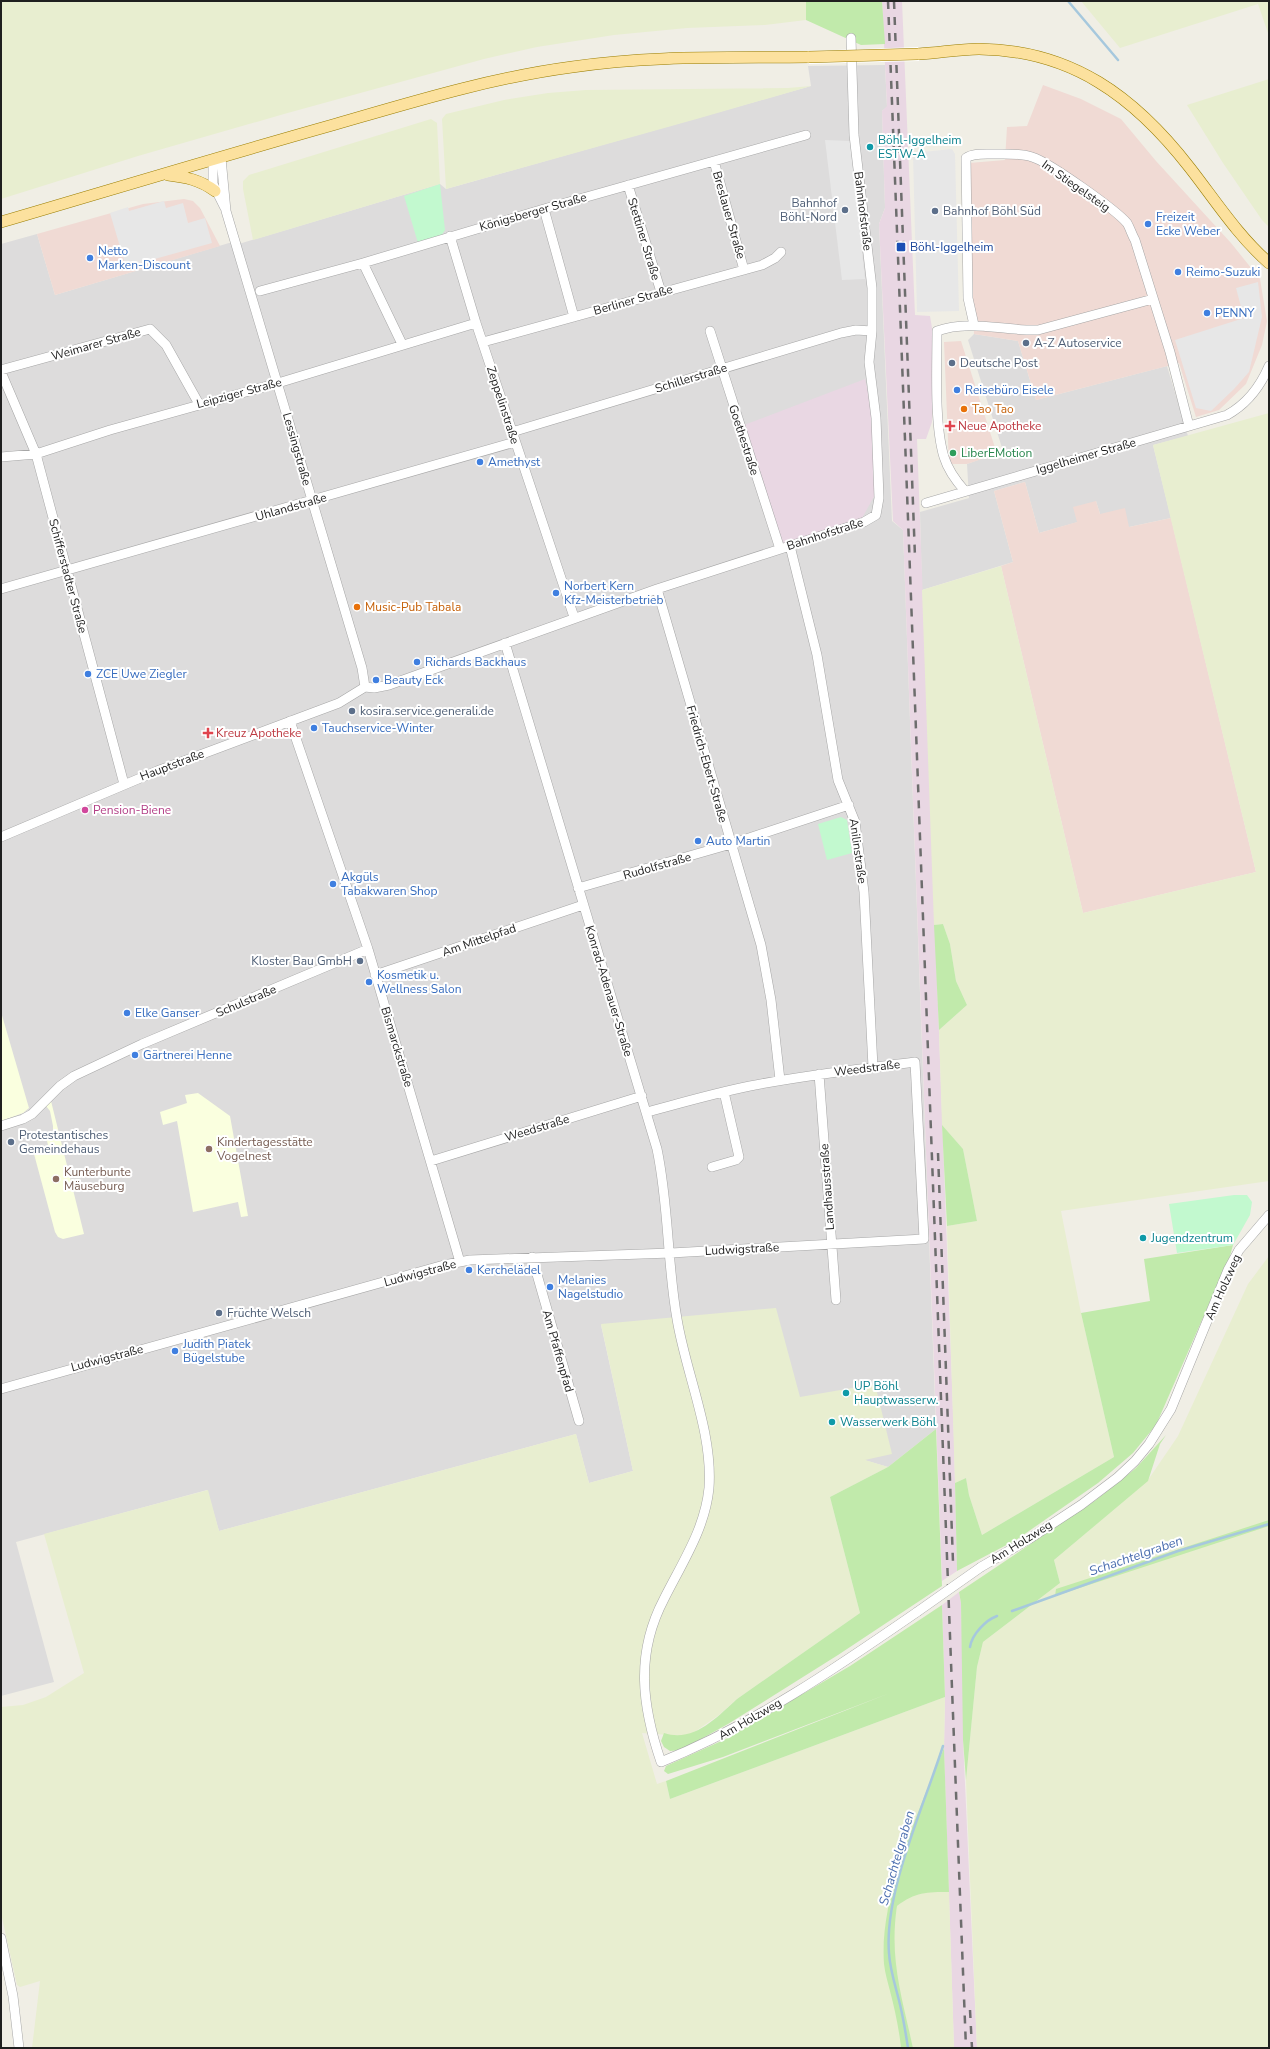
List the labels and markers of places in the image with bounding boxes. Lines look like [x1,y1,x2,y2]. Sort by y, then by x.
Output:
place label: Böhl-Iggelheim ESTW-A [878,132,961,162]
marker: Böhl-Iggelheim ESTW-A [865,142,875,152]
place label: Bahnhof Böhl-Nord [780,195,838,225]
place label: Bahnhof Böhl Süd [943,203,1041,219]
marker: Bahnhof Böhl-Nord [840,205,850,215]
marker: Bahnhof Böhl Süd [930,206,940,216]
place label: Freizeit Ecke Weber [1156,209,1221,239]
marker: Freizeit Ecke Weber [1143,219,1153,229]
place label: Böhl-Iggelheim [910,239,993,255]
marker: Böhl-Iggelheim [895,241,907,253]
place label: Netto Marken-Discount [98,243,191,273]
marker: Netto Marken-Discount [85,253,95,263]
place label: Reimo-Suzuki [1186,264,1260,280]
marker: Reimo-Suzuki [1173,267,1183,277]
place label: PENNY [1215,305,1255,321]
marker: PENNY [1202,308,1212,318]
place label: A-Z Autoservice [1034,335,1122,351]
marker: A-Z Autoservice [1021,338,1031,348]
place label: Deutsche Post [960,355,1039,371]
marker: Deutsche Post [947,358,957,368]
place label: Reisebüro Eisele [965,382,1054,398]
marker: Reisebüro Eisele [952,385,962,395]
place label: Tao Tao [972,401,1014,417]
marker: Tao Tao [959,404,969,414]
place label: Neue Apotheke [958,418,1041,434]
marker: Neue Apotheke [945,421,955,431]
place label: LiberEMotion [961,445,1032,461]
marker: LiberEMotion [948,448,958,458]
place label: Amethyst [488,454,541,470]
marker: Amethyst [475,457,485,467]
place label: Norbert Kern Kfz-Meisterbetrieb [564,578,663,608]
marker: Norbert Kern Kfz-Meisterbetrieb [551,588,561,598]
place label: Music-Pub Tabala [365,599,461,615]
marker: Music-Pub Tabala [352,602,362,612]
place label: Richards Backhaus [425,654,527,670]
marker: Richards Backhaus [412,657,422,667]
place label: ZCE Uwe Ziegler [96,666,187,682]
marker: ZCE Uwe Ziegler [83,669,93,679]
place label: Beauty Eck [384,672,445,688]
marker: Beauty Eck [371,675,381,685]
place label: kosira.service.generali.de [360,703,494,719]
marker: kosira.service.generali.de [347,706,357,716]
place label: Tauchservice-Winter [322,720,434,736]
marker: Tauchservice-Winter [309,723,319,733]
place label: Kreuz Apotheke [216,725,301,741]
marker: Kreuz Apotheke [203,728,213,738]
place label: Pension-Biene [93,802,171,818]
marker: Pension-Biene [80,805,90,815]
place label: Auto Martin [706,833,770,849]
marker: Auto Martin [693,836,703,846]
place label: Akgüls Tabakwaren Shop [341,869,438,899]
marker: Akgüls Tabakwaren Shop [328,879,338,889]
place label: Kloster Bau GmbH [251,953,352,969]
marker: Kloster Bau GmbH [355,956,365,966]
place label: Kosmetik u. Wellness Salon [377,967,462,997]
marker: Kosmetik u. Wellness Salon [364,977,374,987]
place label: Elke Ganser [135,1005,200,1021]
marker: Elke Ganser [122,1008,132,1018]
place label: Gärtnerei Henne [143,1047,232,1063]
marker: Gärtnerei Henne [130,1050,140,1060]
place label: Protestantisches Gemeindehaus [19,1127,108,1157]
place label: Kindertagesstätte Vogelnest [216,1134,313,1164]
marker: Protestantisches Gemeindehaus [6,1137,16,1147]
marker: Kindertagesstätte Vogelnest [204,1144,214,1154]
place label: Kunterbunte Mäuseburg [64,1164,131,1194]
marker: Kunterbunte Mäuseburg [51,1174,61,1184]
place label: Jugendzentrum [1150,1230,1233,1246]
marker: Jugendzentrum [1138,1233,1148,1243]
place label: Kerchelädel [477,1262,541,1278]
marker: Kerchelädel [464,1265,474,1275]
place label: Melanies Nagelstudio [558,1272,624,1302]
marker: Melanies Nagelstudio [545,1282,555,1292]
place label: Früchte Welsch [227,1305,311,1321]
marker: Früchte Welsch [214,1308,224,1318]
place label: Judith Piatek Bügelstube [182,1336,252,1366]
marker: Judith Piatek Bügelstube [170,1346,180,1356]
place label: UP Böhl Hauptwasserw. [854,1378,939,1408]
marker: UP Böhl Hauptwasserw. [841,1388,851,1398]
place label: Wasserwerk Böhl [840,1414,937,1430]
marker: Wasserwerk Böhl [827,1417,837,1427]

